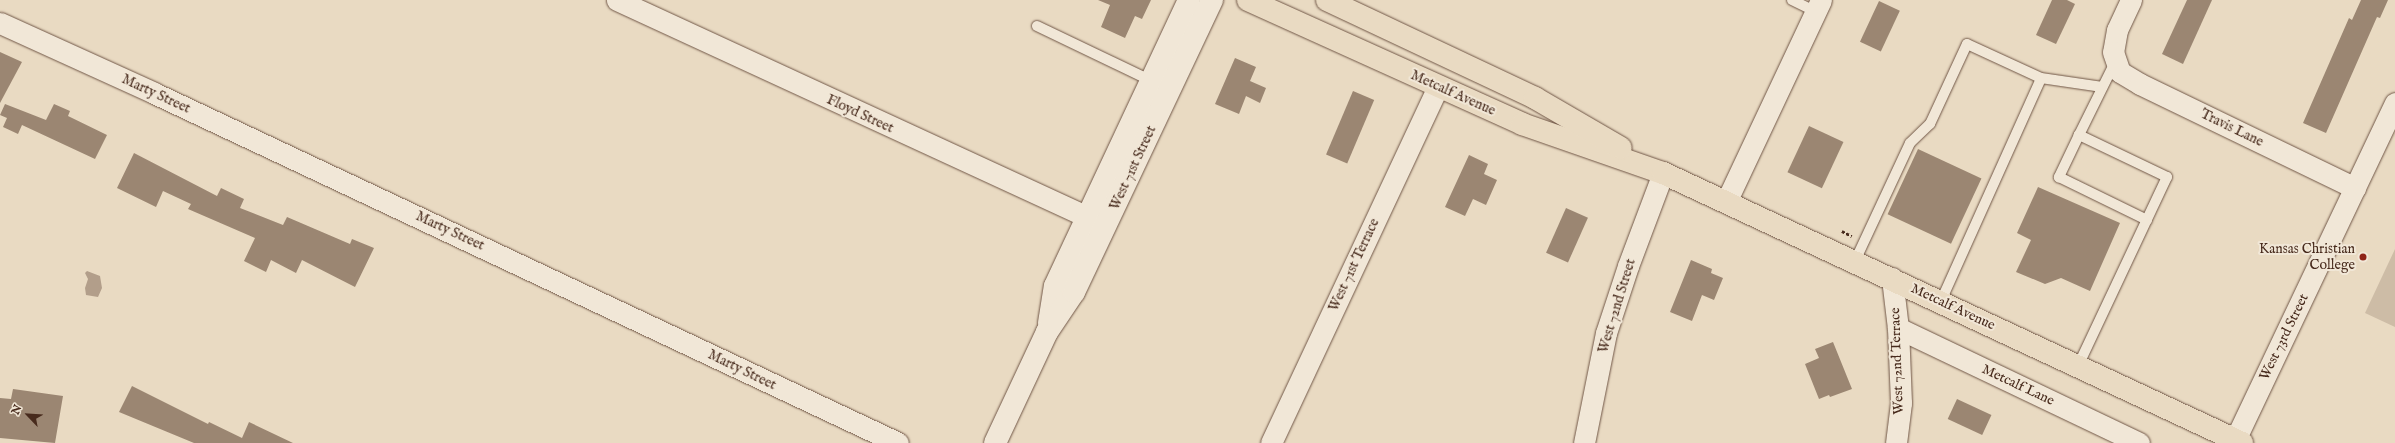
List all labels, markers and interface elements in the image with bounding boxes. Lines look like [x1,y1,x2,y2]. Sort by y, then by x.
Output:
street label: Metcalf Avenue [1408,67,1498,119]
street label: Marty Street [119,71,193,117]
street label: Floyd Street [824,91,896,137]
street label: Travis Lane [2198,106,2266,150]
street label: West 71st Street [1106,123,1160,213]
street label: Marty Street [413,208,487,254]
street label: West 71st Terrace [1325,216,1383,314]
place label: Kansas Christian College [2259,241,2355,274]
marker: Kansas Christian College [2358,252,2368,262]
street label: West 72nd Street [1595,257,1639,355]
street label: Metcalf Avenue [1908,280,1998,334]
street label: West 73rd Street [2256,291,2312,383]
street label: West 72nd Terrace [1887,307,1907,415]
street label: Marty Street [705,346,779,394]
street label: Metcalf Lane [1979,361,2057,409]
north arrow [8,395,48,435]
text: N [9,403,25,417]

